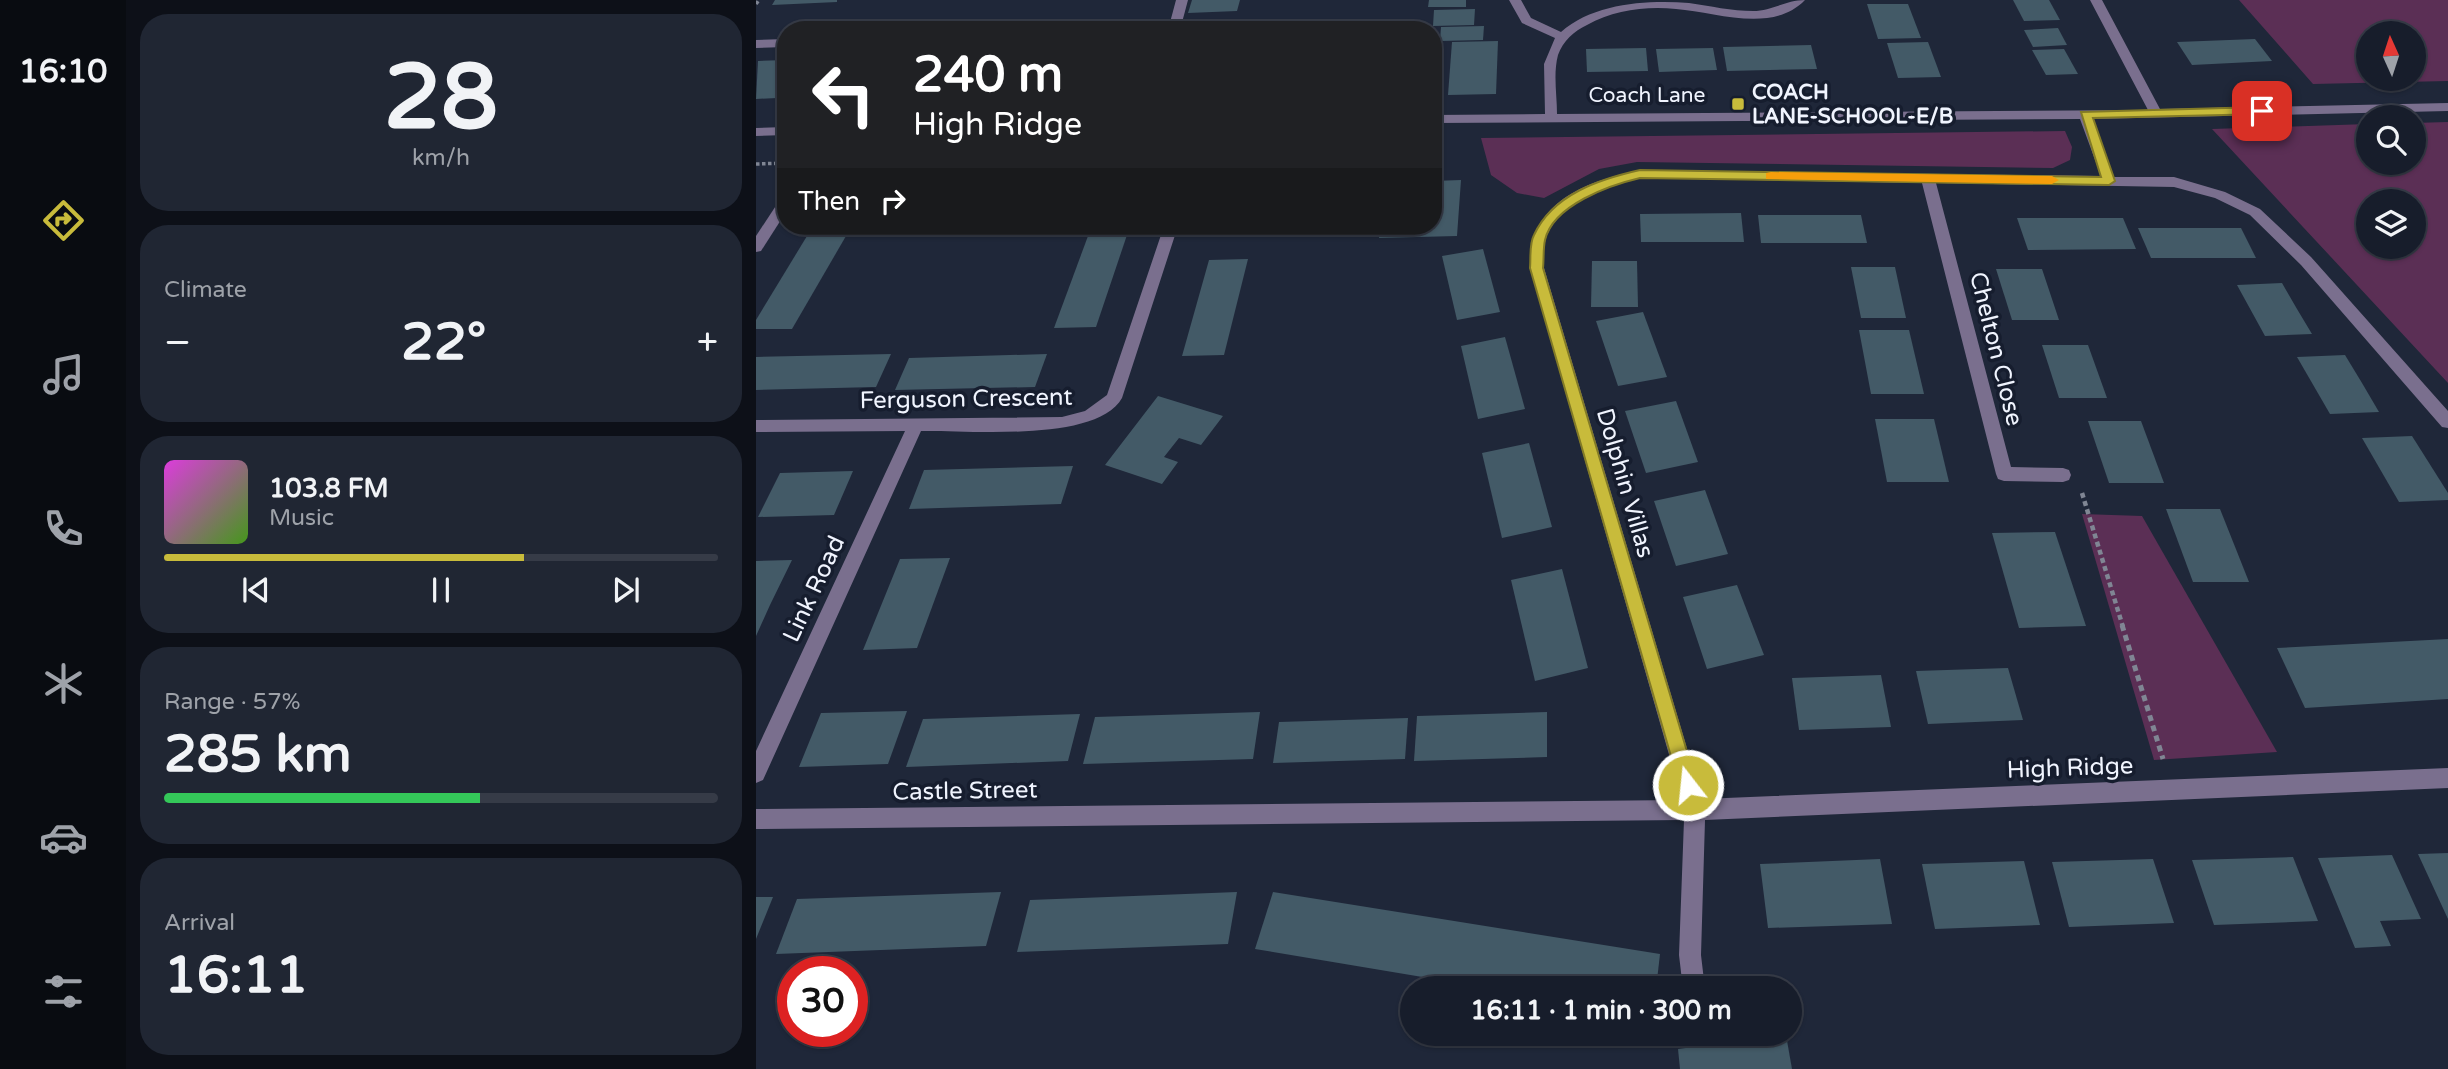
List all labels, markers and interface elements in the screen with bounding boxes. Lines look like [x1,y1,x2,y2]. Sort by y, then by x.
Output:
north arrow [2356,21,2426,91]
map controls [2356,21,2426,259]
text: 28 [384,43,498,153]
text: 240 m [913,46,1063,105]
icon: left [798,49,889,140]
text: 16:10 [19,53,107,91]
place label: COACH LANE-SCHOOL-E/B [1752,80,1953,129]
pin [2232,81,2292,141]
street label: Coach Lane [1589,83,1706,108]
icon: arrive [2243,92,2281,130]
marker: COACH LANE-SCHOOL-E/B [1730,96,1746,112]
button: search [2356,105,2426,175]
text: High Ridge [913,106,1082,144]
text: km/h [412,144,470,172]
icon: right [874,182,912,220]
text: Then [798,186,860,217]
button: layers [2356,189,2426,259]
icon: directions [39,196,88,245]
street label: Chelton Close [1963,269,2029,429]
text: Climate [164,276,247,304]
text: 22° [401,311,486,374]
text: − [164,320,191,366]
text: + [697,320,718,366]
icon: music [39,350,88,399]
street label: Ferguson Crescent [859,383,1073,415]
street label: Dolphin Villas [1590,405,1660,561]
text: 103.8 FM [269,473,389,504]
icon: phone [39,504,88,553]
text: Music [269,504,334,532]
street label: Link Road [777,531,851,647]
icon: previous [237,571,275,609]
icon: pause [422,571,460,609]
icon: next [607,571,645,609]
icon: climate [39,659,88,708]
text: Range · 57% [164,688,300,716]
text: 285 km [164,723,352,786]
position arrow [1651,748,1725,822]
street label: High Ridge [2006,751,2134,785]
street label: Castle Street [892,775,1038,807]
icon: car [39,813,88,862]
text: Arrival [164,909,235,937]
text: 16:11 [164,944,308,1007]
speed limit sign: 30 [777,956,868,1047]
icon: filters [39,967,88,1016]
text: 16:11 · 1 min · 300 m [1470,995,1732,1026]

